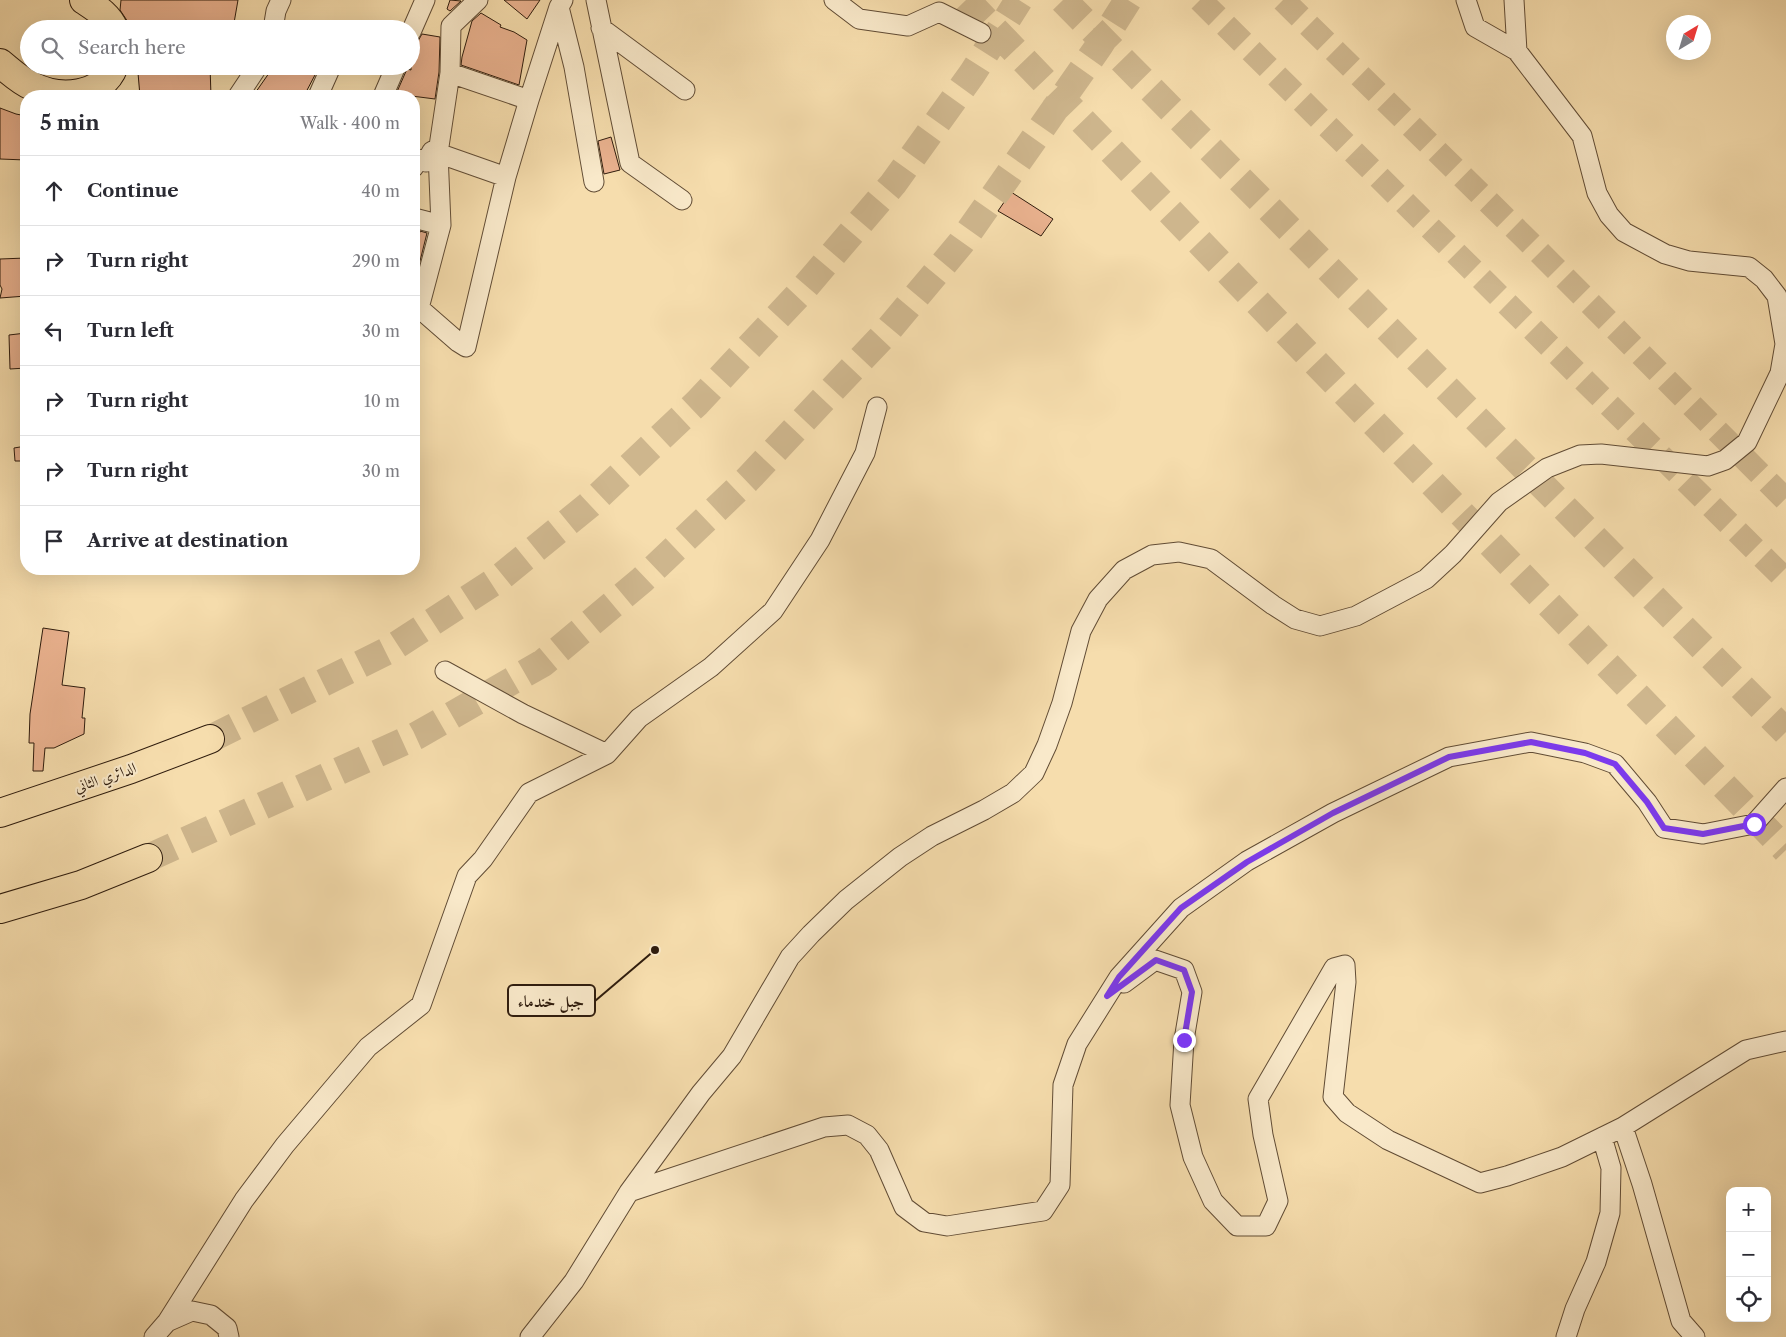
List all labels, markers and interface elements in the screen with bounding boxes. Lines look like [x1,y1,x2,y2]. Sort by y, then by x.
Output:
north arrow [1666,15,1711,60]
search box [20,20,420,75]
icon: search [38,34,66,62]
text: Search here [78,36,186,59]
text: 5 min [40,110,100,135]
text: Walk · 400 m [300,113,400,133]
icon: ahead [40,177,68,205]
text: Continue [87,179,179,202]
text: 40 m [361,181,400,201]
icon: right [40,247,68,275]
text: Turn right [87,249,188,272]
text: 290 m [352,251,400,271]
icon: left [40,317,68,345]
text: Turn left [87,319,174,342]
text: 30 m [362,321,400,341]
icon: right [40,387,68,415]
text: Turn right [87,389,188,412]
text: 10 m [364,391,400,411]
icon: right [40,457,68,485]
text: Turn right [87,459,188,482]
text: 30 m [362,461,400,481]
icon: arrive [40,527,68,555]
text: Arrive at destination [87,529,288,552]
street label: الدائري الثاني [72,758,139,799]
route start [1743,813,1766,836]
callout: جبل خندماء [508,985,595,1016]
text: جبل خندماء [518,991,584,1013]
route end [1173,1029,1196,1052]
map controls [1726,1187,1771,1322]
button: + [1726,1187,1771,1232]
button: − [1726,1232,1771,1277]
button: locate [1726,1277,1771,1322]

